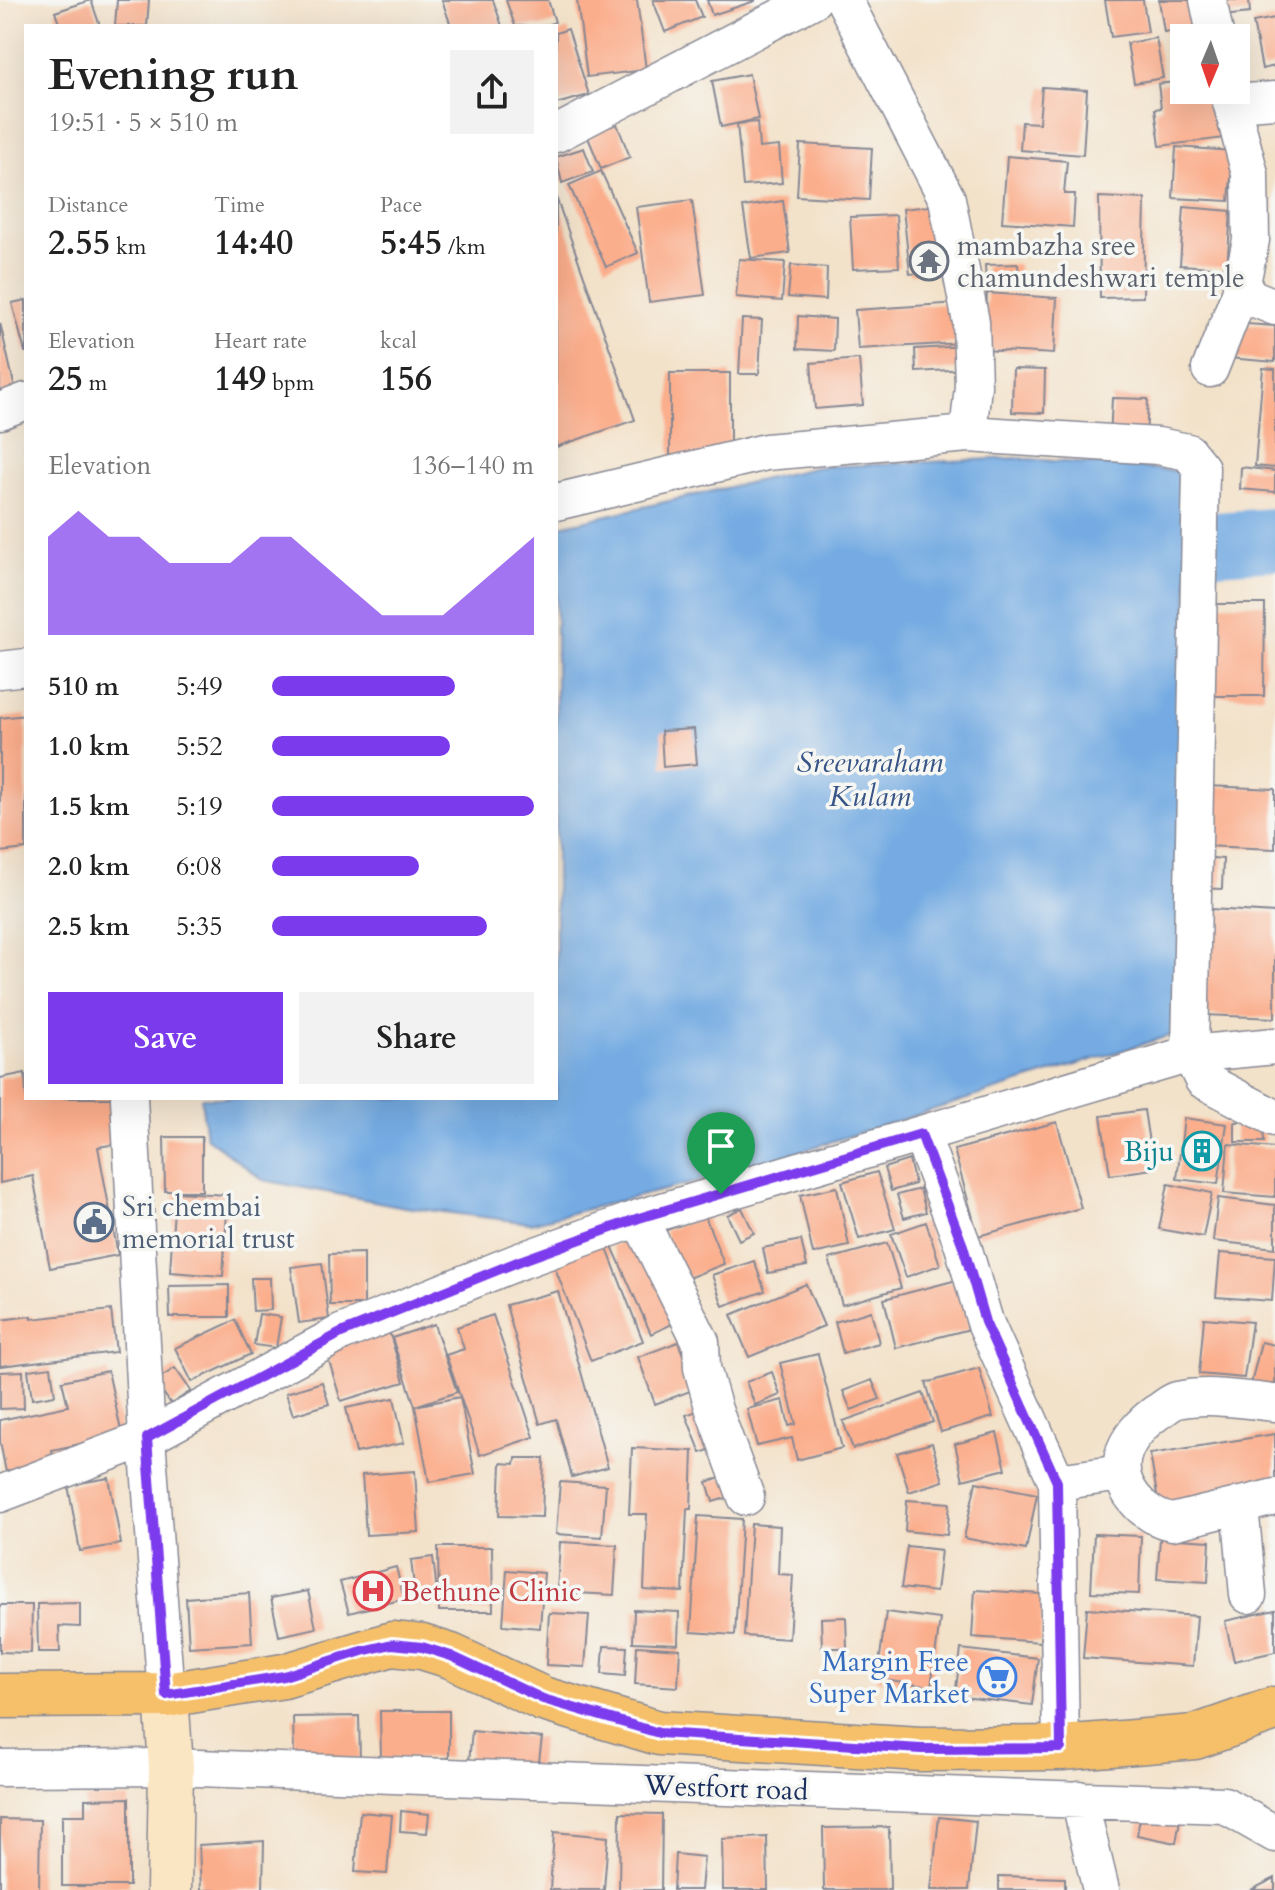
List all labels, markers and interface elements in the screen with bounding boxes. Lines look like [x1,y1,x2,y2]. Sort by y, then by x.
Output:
north arrow [1170,24,1250,104]
map controls [1170,24,1250,104]
text: Evening run [48,45,298,105]
button: share [450,50,534,134]
text: 19:51 · 5 × 510 m [48,105,238,140]
text: Distance [48,190,128,220]
text: Time [214,190,265,220]
text: Pace [380,190,423,220]
text: 2.55 [48,220,110,266]
text: 14:40 [214,220,294,266]
text: 5:45 [380,220,442,266]
place label: mambazha sree chamundeshwari temple [957,227,1245,297]
text: km [110,232,146,262]
text: /km [442,232,486,262]
temple icon: mambazha sree chamundeshwari temple [908,240,950,282]
text: Elevation [48,326,135,356]
text: Heart rate [214,326,307,356]
text: kcal [380,326,417,356]
text: 25 [48,356,83,402]
text: 149 [214,356,266,402]
text: 156 [380,356,432,402]
text: m [83,368,107,398]
text: bpm [266,368,314,398]
text: Elevation [48,448,151,483]
text: 136–140 m [411,448,534,483]
text: 510 m [48,669,119,704]
text: 5:49 [176,669,223,704]
text: 1.0 km [48,729,129,764]
text: 5:52 [176,729,223,764]
water label: Sreevaraham Kulam [796,742,944,817]
text: 1.5 km [48,789,129,824]
text: 5:19 [176,789,223,824]
text: 2.0 km [48,849,129,884]
text: 6:08 [176,849,223,884]
text: 2.5 km [48,909,129,944]
text: 5:35 [176,909,223,944]
button: Save [48,992,283,1084]
button: Share [299,992,534,1084]
pin [687,1112,755,1194]
icon: arrive [699,1124,743,1168]
building icon: Biju [1181,1130,1223,1172]
place label: Biju [1124,1133,1174,1171]
place label: Sri chembai memorial trust [122,1188,295,1258]
public building icon: Sri chembai memorial trust [73,1201,115,1243]
hospital icon: Bethune Clinic [352,1570,394,1612]
place label: Bethune Clinic [401,1573,581,1611]
place label: Margin Free Super Market [809,1643,969,1713]
supermarket icon: Margin Free Super Market [976,1656,1018,1698]
street label: Westfort road [642,1766,809,1810]

